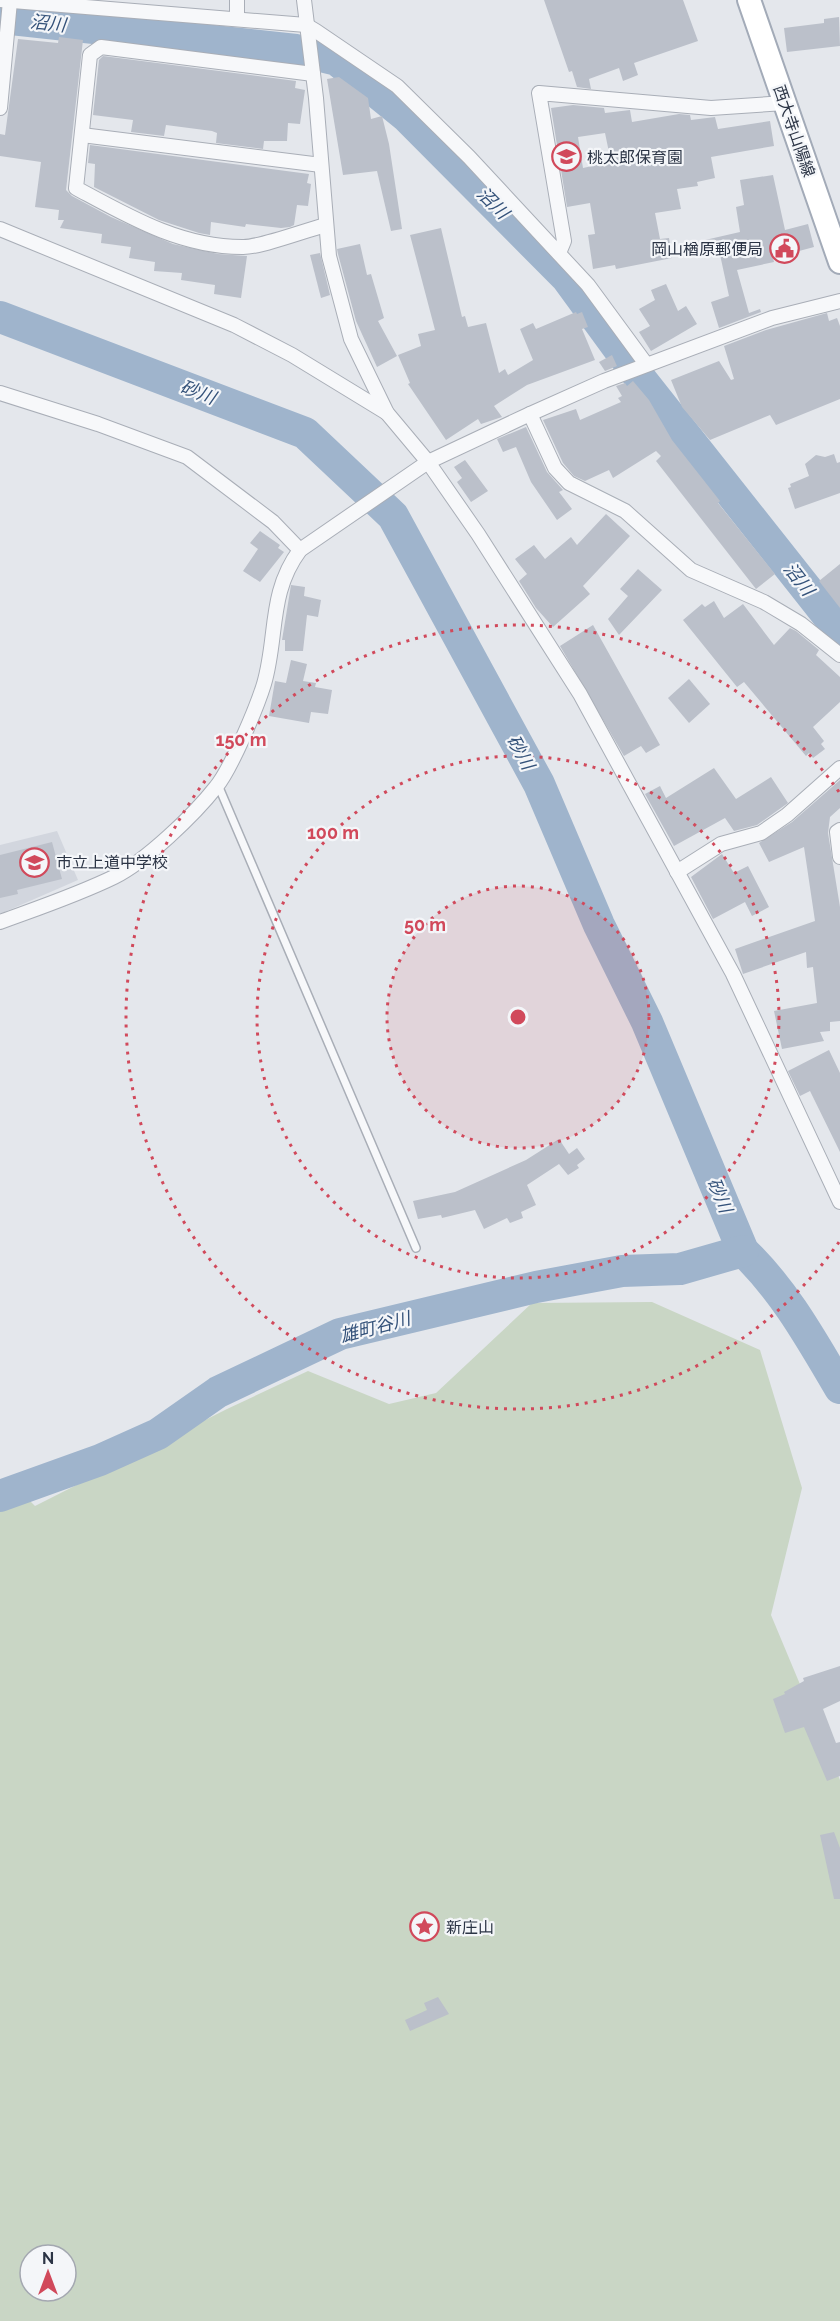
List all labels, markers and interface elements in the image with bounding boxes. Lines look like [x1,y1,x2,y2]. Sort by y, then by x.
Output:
water label: 沼川 [29,11,69,36]
street label: 西大寺山陽線 [769,83,819,179]
school or university icon: 桃太郎保育園 [550,141,582,173]
place label: 桃太郎保育園 [587,148,683,167]
water label: 沼川 [473,183,515,225]
public building icon: 岡山楢原郵便局 [768,233,800,265]
place label: 岡山楢原郵便局 [651,240,763,259]
water label: 砂川 [177,376,220,409]
water label: 沼川 [780,558,820,601]
text: 150 m [216,729,267,750]
water label: 砂川 [503,731,540,775]
text: 100 m [307,822,359,843]
school or university icon: 市立上道中学校 [19,846,51,878]
place label: 市立上道中学校 [56,853,168,872]
text: 50 m [404,914,446,935]
centre of rings [508,1007,528,1027]
water label: 砂川 [703,1174,737,1218]
water label: 雄町谷川 [338,1307,414,1346]
place icon: 新庄山 [409,1911,441,1943]
place label: 新庄山 [446,1918,494,1937]
north arrow [18,2243,78,2303]
text: N [42,2249,54,2268]

